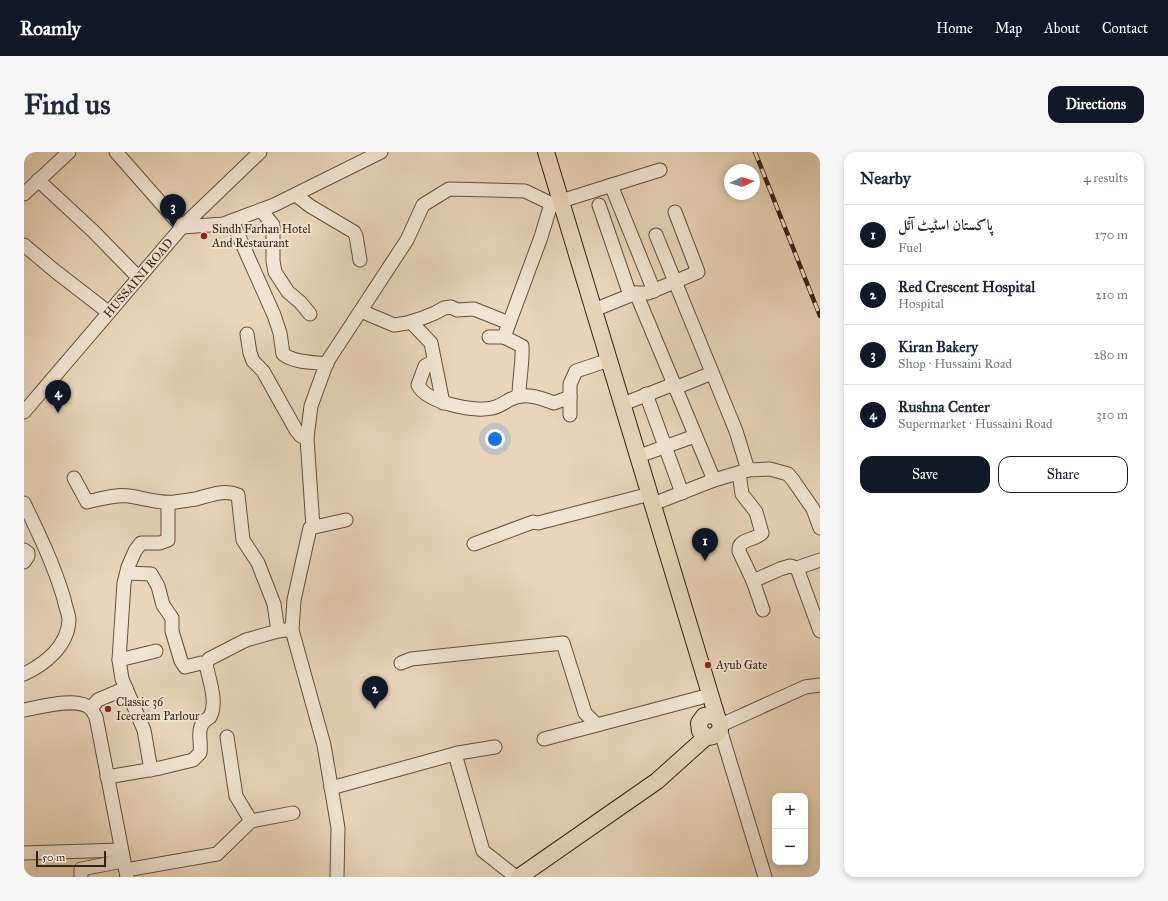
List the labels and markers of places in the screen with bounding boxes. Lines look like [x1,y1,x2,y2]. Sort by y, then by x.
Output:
pin: 3 [160,194,186,227]
place label: Sindh Farhan Hotel And Restaurant [211,222,311,250]
marker: Sindh Farhan Hotel And Restaurant [199,231,209,241]
pin: 4 [45,380,71,413]
pin: 1 [692,528,718,561]
place label: Ayub Gate [715,658,767,672]
marker: Ayub Gate [703,660,713,670]
pin: 2 [362,676,388,709]
place label: Classic 36 Icecream Parlour [116,695,200,723]
marker: Classic 36 Icecream Parlour [103,704,113,714]

